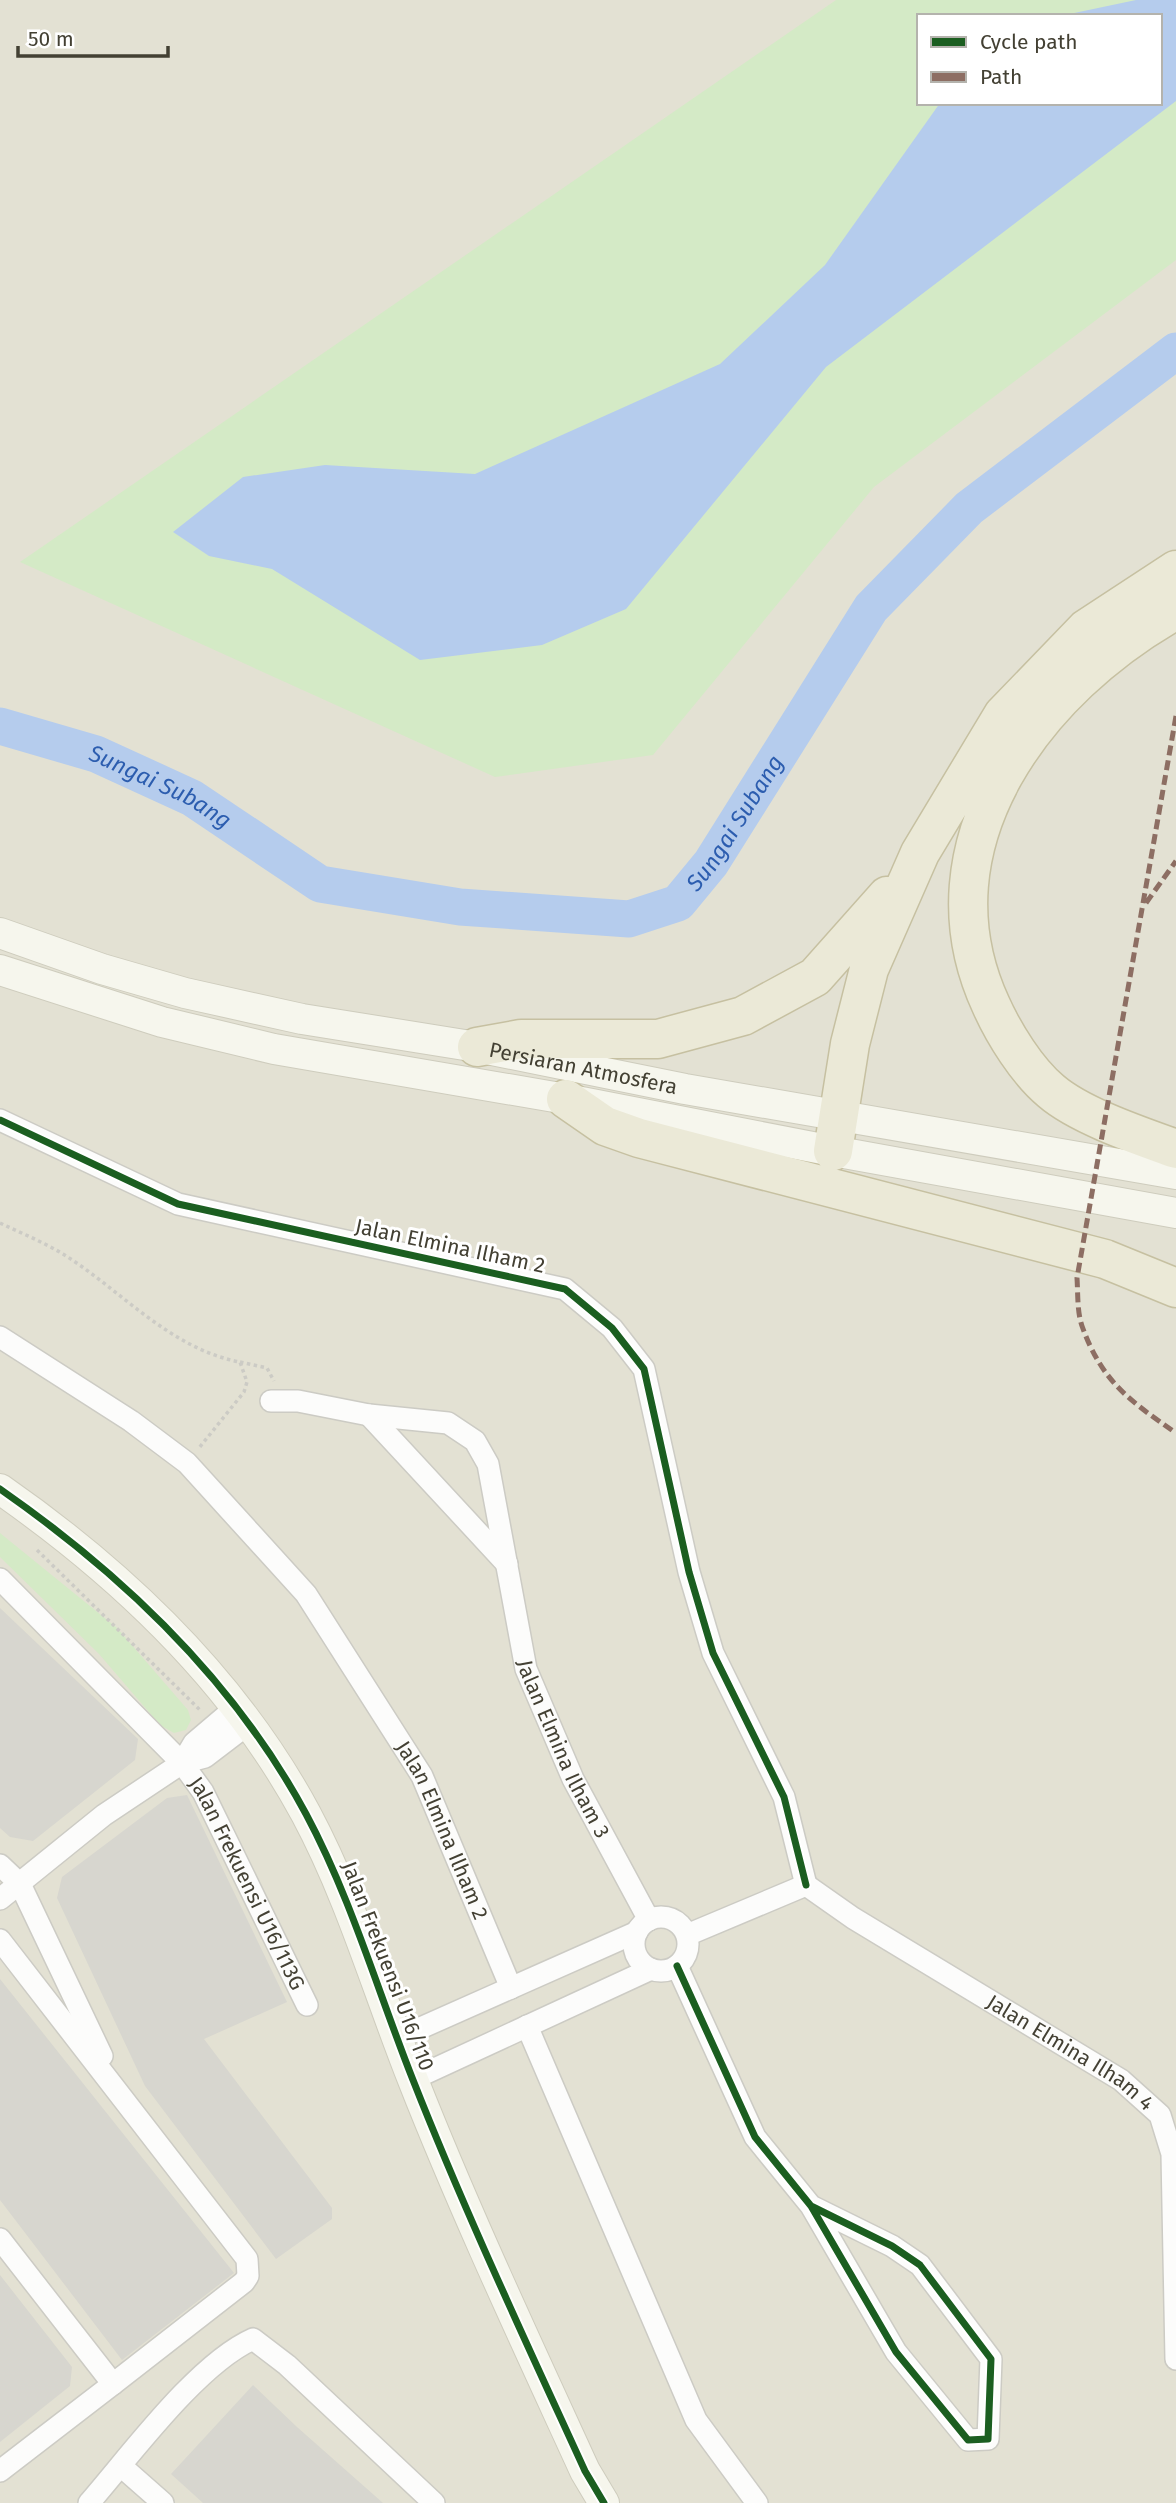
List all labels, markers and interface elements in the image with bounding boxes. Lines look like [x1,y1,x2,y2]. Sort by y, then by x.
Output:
scale bar [18,14,168,58]
legend [917,14,1162,105]
text: 50 m [28,26,74,52]
text: Cycle path [980,29,1078,55]
text: Path [980,64,1022,90]
water label: Sungai Subang [85,739,237,835]
water label: Sungai Subang [679,750,789,897]
street label: Persiaran Atmosfera [487,1037,680,1100]
street label: Jalan Elmina Ilham 2 [353,1213,547,1279]
street label: Jalan Elmina Ilham 3 [512,1658,615,1842]
street label: Jalan Elmina Ilham 2 [390,1736,494,1923]
street label: Jalan Frekuensi U16/113G [183,1771,311,1994]
street label: Jalan Frekuensi U16/110 [336,1858,440,2074]
street label: Jalan Elmina Ilham 4 [982,1989,1159,2116]

